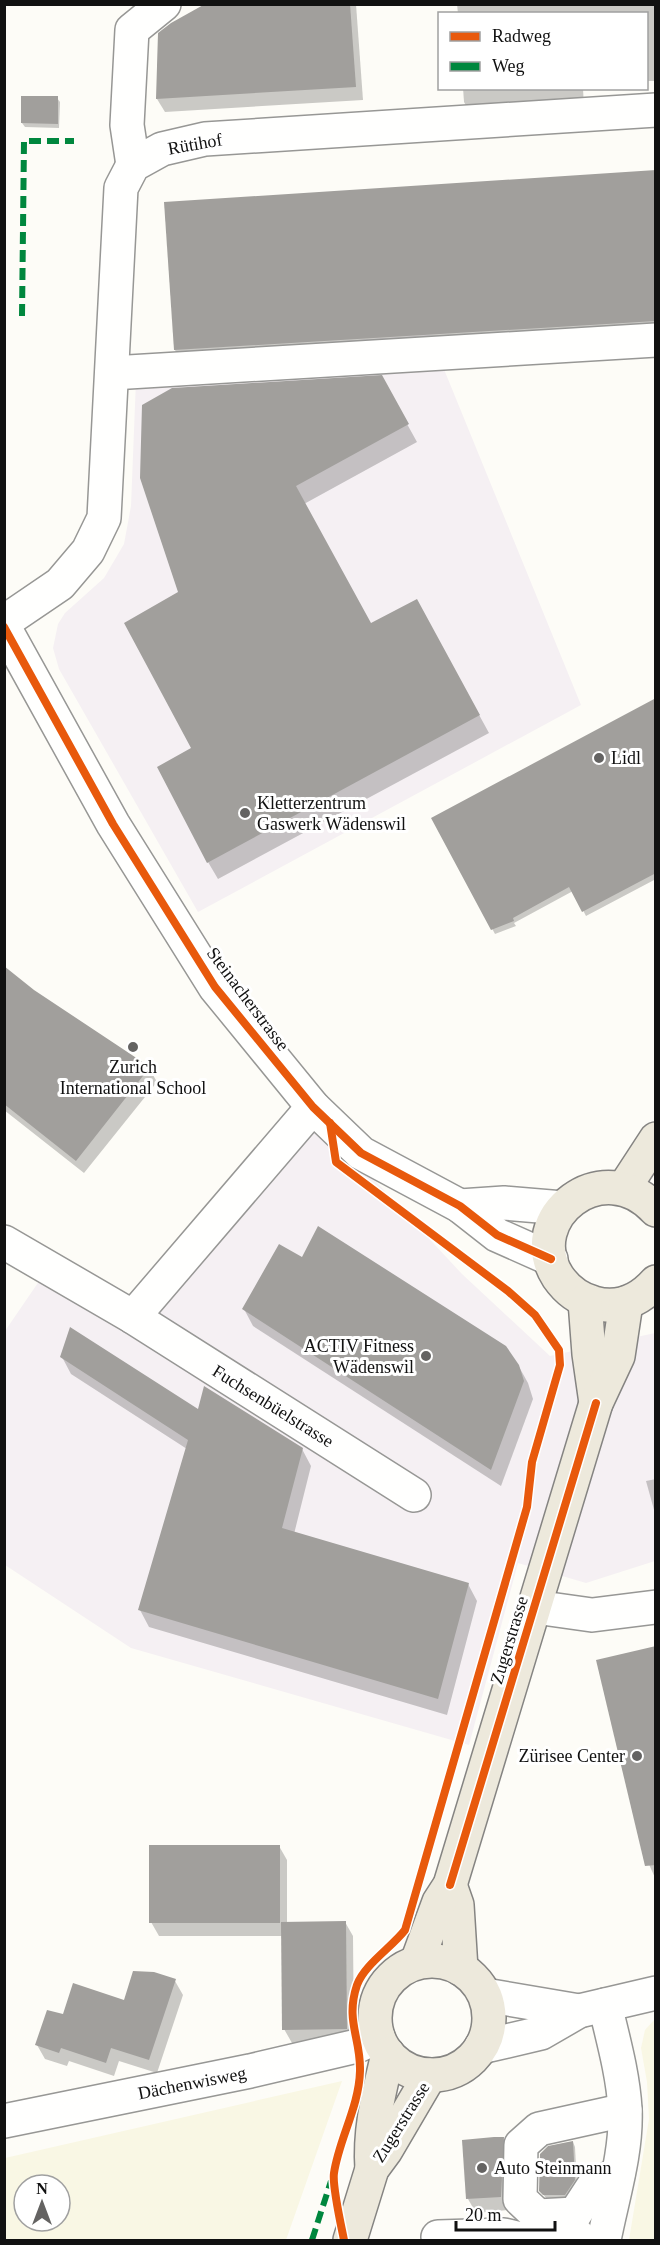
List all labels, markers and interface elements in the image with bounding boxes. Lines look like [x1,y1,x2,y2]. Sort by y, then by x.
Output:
legend [438,12,648,90]
text: Radweg [492,26,551,46]
text: Weg [492,56,525,76]
street label: Rütihof [166,129,224,159]
place label: Lidl [611,748,641,768]
marker: Lidl [592,751,606,765]
place label: Kletterzentrum Gaswerk Wädenswil [257,793,406,834]
marker: Kletterzentrum Gaswerk Wädenswil [238,806,252,820]
street label: Steinacherstrasse [203,943,293,1055]
marker: Zurich International School [126,1040,140,1054]
place label: Zurich International School [60,1057,206,1098]
place label: ACTIV Fitness Wädenswil [304,1336,414,1377]
marker: ACTIV Fitness Wädenswil [419,1349,433,1363]
street label: Fuchsenbüelstrasse [209,1361,337,1451]
street label: Zugerstrasse [486,1594,532,1686]
place label: Zürisee Center [519,1746,625,1766]
marker: Zürisee Center [630,1749,644,1763]
street label: Dächenwisweg [136,2063,248,2103]
street label: Zugerstrasse [368,2078,434,2166]
place label: Auto Steinmann [494,2158,612,2178]
marker: Auto Steinmann [475,2161,489,2175]
north arrow [12,2173,72,2233]
text: N [36,2180,48,2197]
scale bar [456,2194,555,2232]
text: 20 m [465,2205,502,2225]

